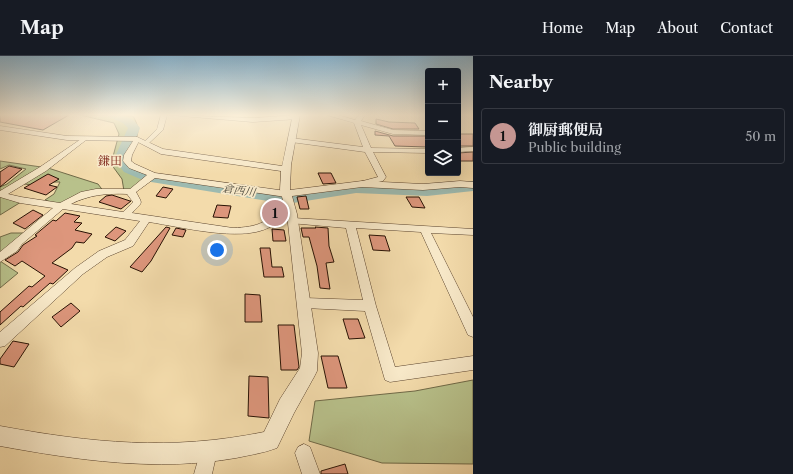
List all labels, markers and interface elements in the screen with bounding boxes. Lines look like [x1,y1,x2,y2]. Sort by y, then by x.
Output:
text: Map [20,16,64,39]
text: Home [542,19,583,37]
text: Map [605,19,635,37]
text: About [657,19,698,37]
text: Contact [720,19,773,37]
map controls [425,68,461,176]
button: + [425,68,461,104]
text: Nearby [489,72,553,92]
button: − [425,104,461,140]
text: 御厨郵便局 [528,120,603,139]
text: 1 [500,128,506,144]
text: 50 m [745,128,776,144]
text: Public building [528,139,621,155]
button: layers [425,140,461,176]
district label: 鎌田 [98,153,122,168]
water label: 倉西川 [222,181,257,199]
pin: 1 [262,198,288,228]
your location [207,240,227,260]

